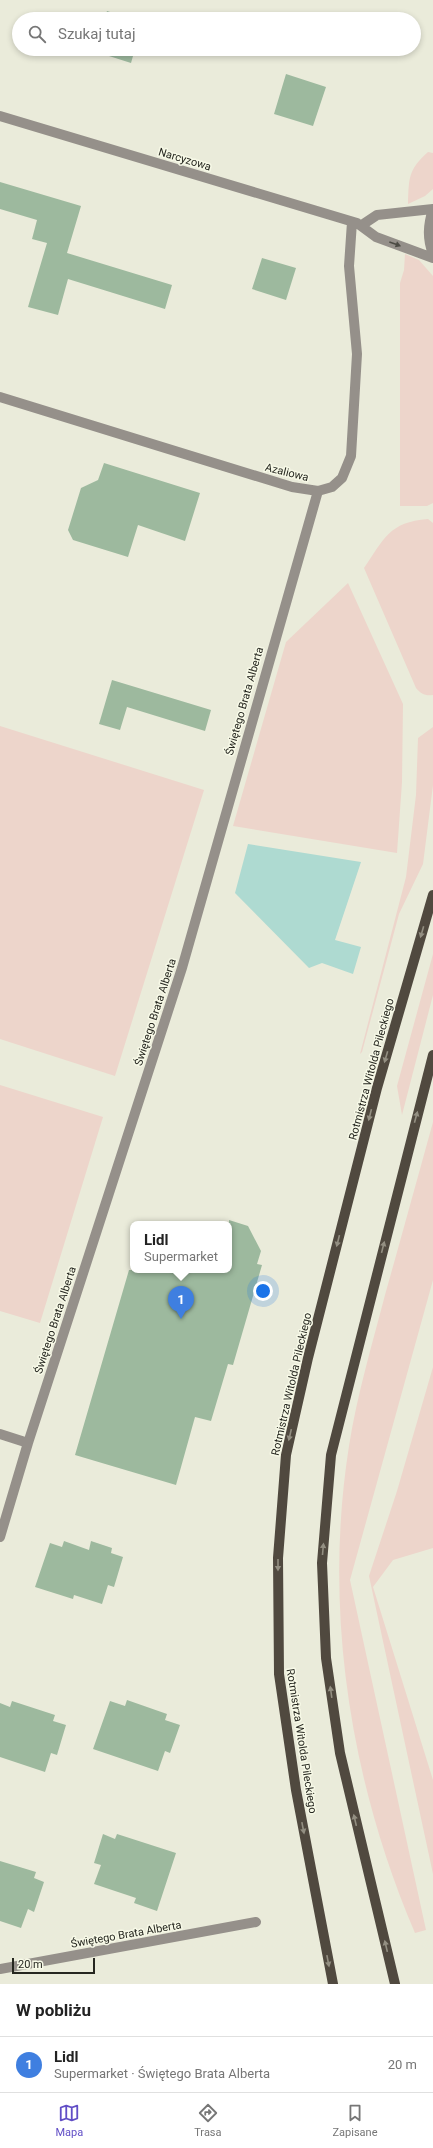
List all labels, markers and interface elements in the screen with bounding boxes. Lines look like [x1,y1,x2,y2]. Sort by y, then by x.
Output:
search box [12,12,421,56]
icon: search [26,23,48,45]
text: Szukaj tutaj [58,25,136,43]
street label: Narcyzowa [157,145,213,174]
one-way arrow [390,242,402,248]
street label: Azaliowa [264,461,310,484]
street label: Świętego Brata Alberta [223,645,266,757]
one-way arrow [419,927,425,939]
street label: Świętego Brata Alberta [132,957,179,1067]
street label: Rotmistrza Witolda Pileckiego [346,997,397,1141]
one-way arrow [383,1051,389,1063]
one-way arrow [367,1109,373,1121]
one-way arrow [414,1111,420,1123]
popup [130,1221,232,1273]
text: Lidl [144,1231,169,1249]
one-way arrow [334,1235,340,1247]
one-way arrow [381,1241,387,1253]
text: Supermarket [144,1249,218,1264]
street label: Świętego Brata Alberta [32,1265,79,1375]
your location [253,1281,273,1301]
pin: 1 [168,1286,194,1319]
street label: Rotmistrza Witolda Pileckiego [269,1311,314,1457]
one-way arrow [287,1429,293,1442]
one-way arrow [320,1543,326,1555]
one-way arrow [275,1559,281,1572]
street label: Rotmistrza Witolda Pileckiego [284,1668,319,1814]
one-way arrow [328,1686,334,1698]
one-way arrow [352,1813,358,1826]
one-way arrow [301,1822,307,1835]
street label: Świętego Brata Alberta [70,1918,182,1951]
one-way arrow [382,1940,388,1952]
one-way arrow [325,1955,331,1967]
scale bar [12,1956,95,1975]
text: 20 m [18,1958,43,1971]
text: W pobliżu [16,2000,91,2020]
text: Lidl [54,2048,79,2066]
text: 1 [25,2057,33,2072]
text: 20 m [388,2057,417,2072]
text: Supermarket · Świętego Brata Alberta [54,2066,270,2081]
tab: Mapa [55,2102,83,2139]
tab: Trasa [194,2102,222,2139]
tab: Zapisane [333,2102,378,2139]

